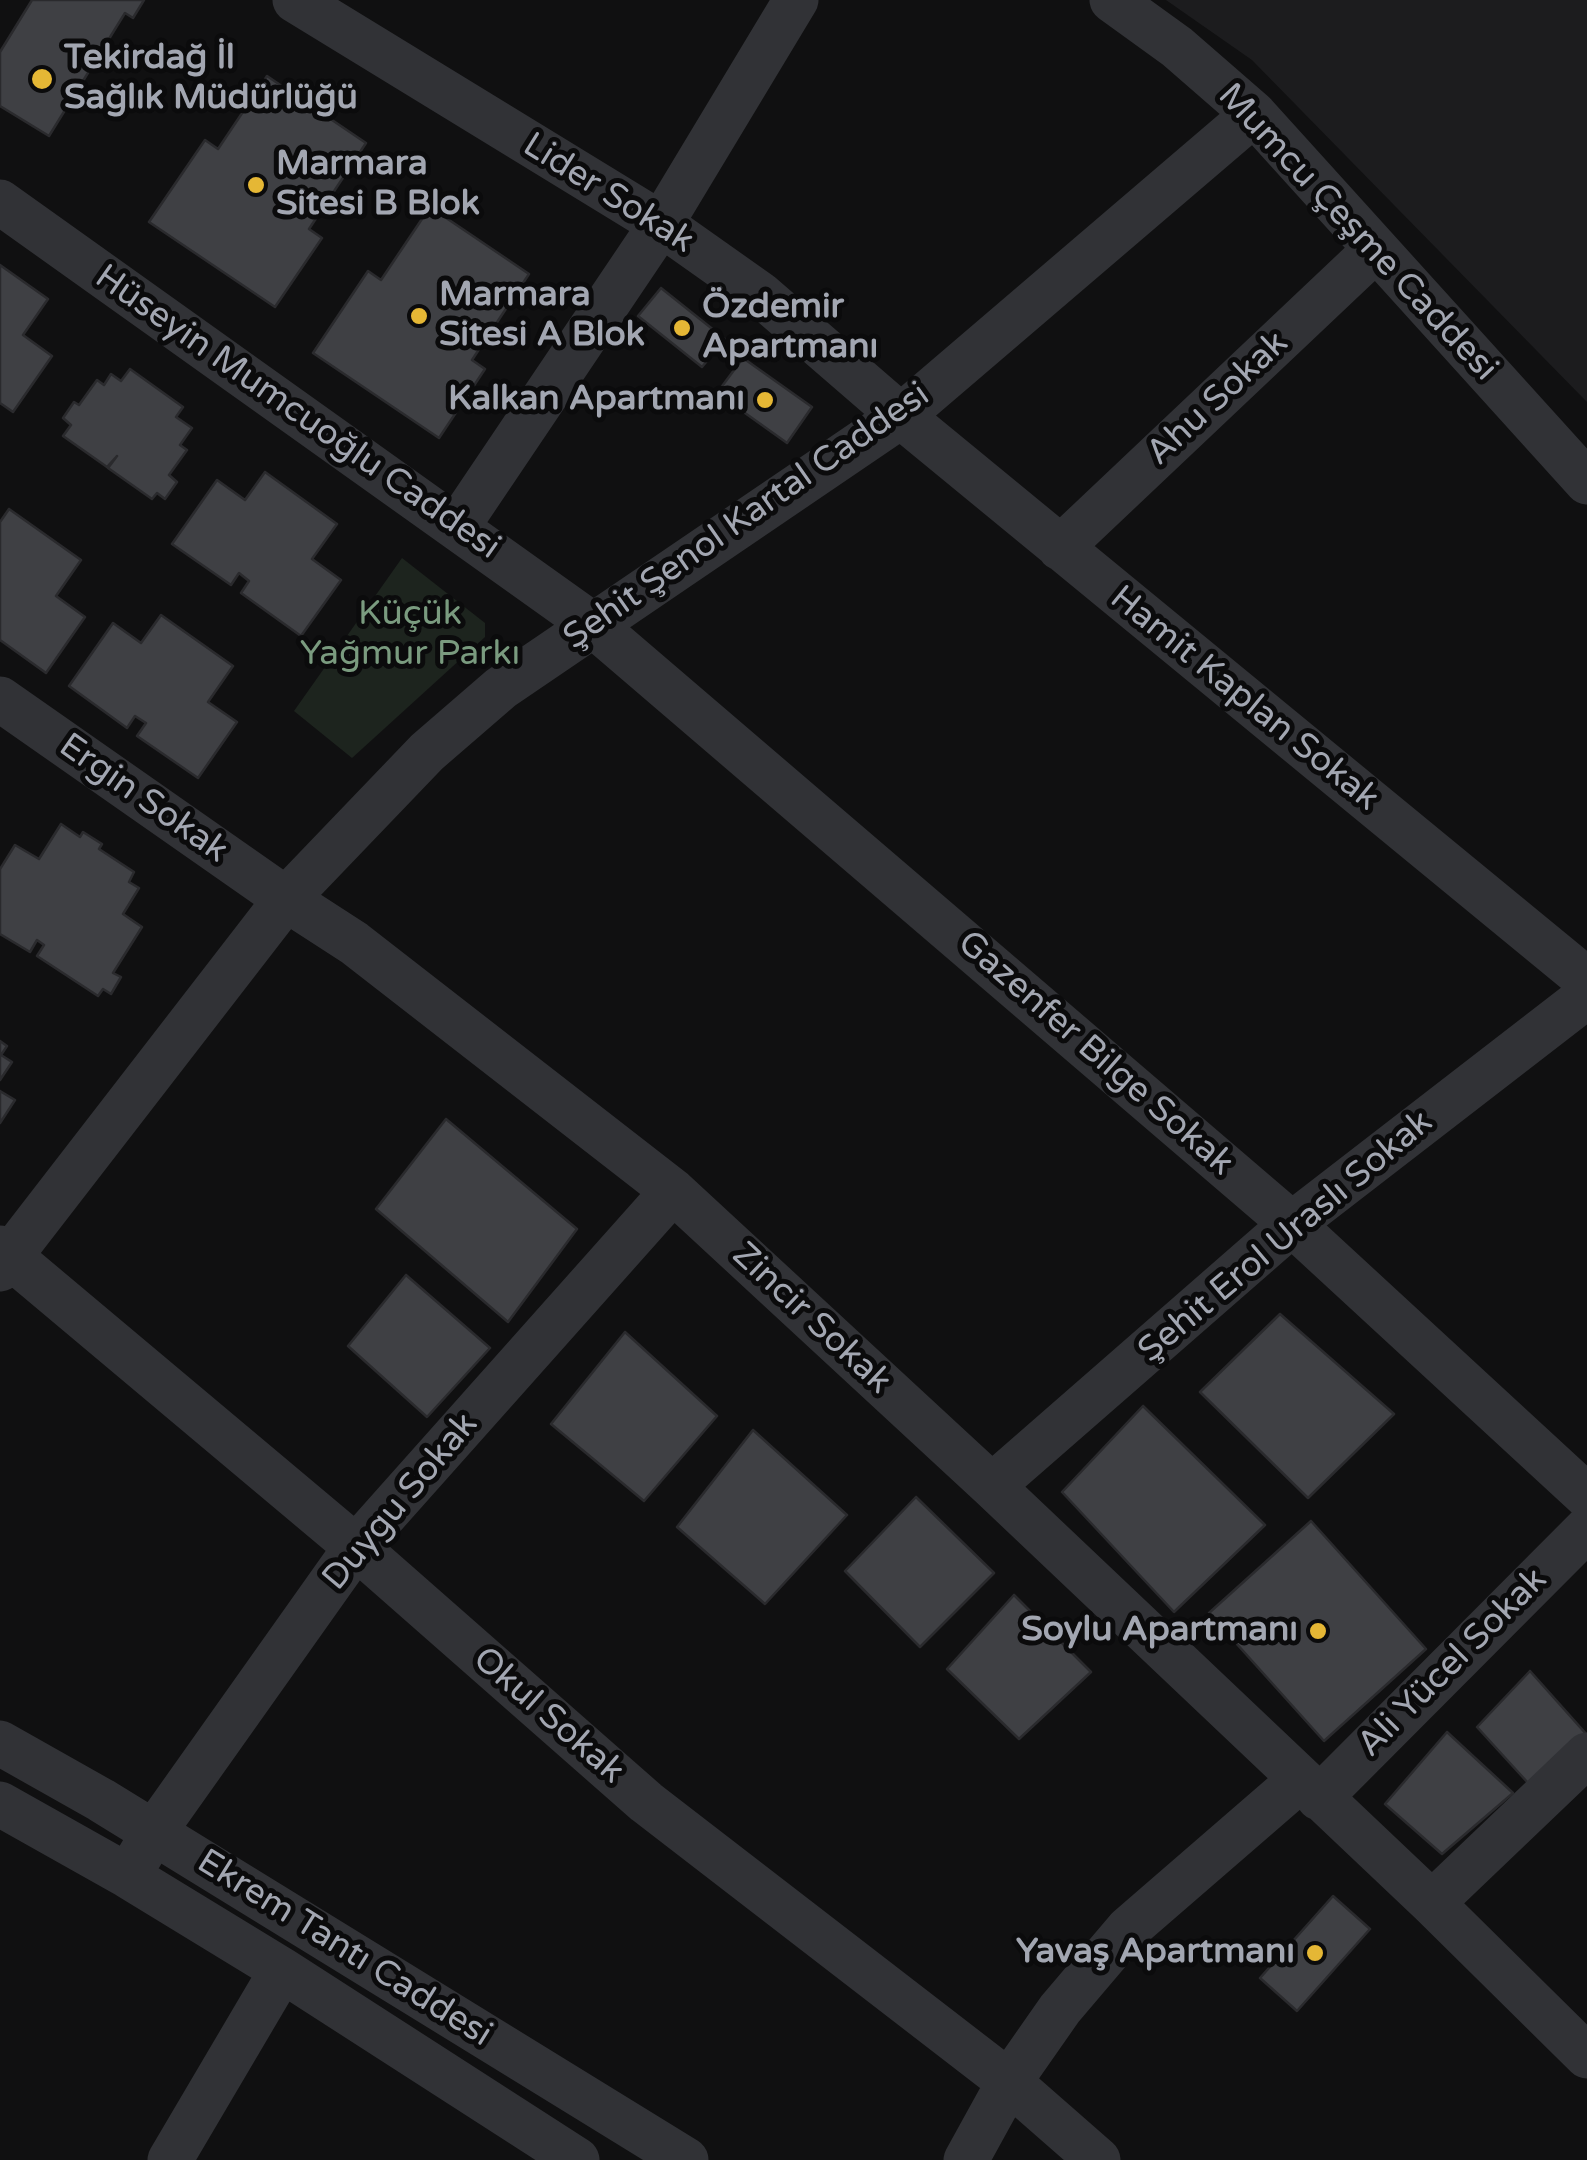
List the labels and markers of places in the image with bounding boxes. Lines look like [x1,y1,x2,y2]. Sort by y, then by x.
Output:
place label: Tekirdağ İl Sağlık Müdürlüğü [64,38,358,120]
marker: Tekirdağ İl Sağlık Müdürlüğü [29,66,55,92]
place label: Marmara Sitesi B Blok [276,144,480,226]
marker: Marmara Sitesi B Blok [245,174,267,196]
place label: Marmara Sitesi A Blok [439,275,645,357]
place label: Özdemir Apartmanı [702,287,878,369]
marker: Marmara Sitesi A Blok [408,305,430,327]
marker: Özdemir Apartmanı [671,317,693,339]
place label: Kalkan Apartmanı [448,379,745,421]
marker: Kalkan Apartmanı [754,389,776,411]
place label: Soylu Apartmanı [1021,1610,1298,1652]
marker: Soylu Apartmanı [1307,1620,1329,1642]
place label: Yavaş Apartmanı [1016,1932,1295,1974]
marker: Yavaş Apartmanı [1304,1942,1326,1964]

